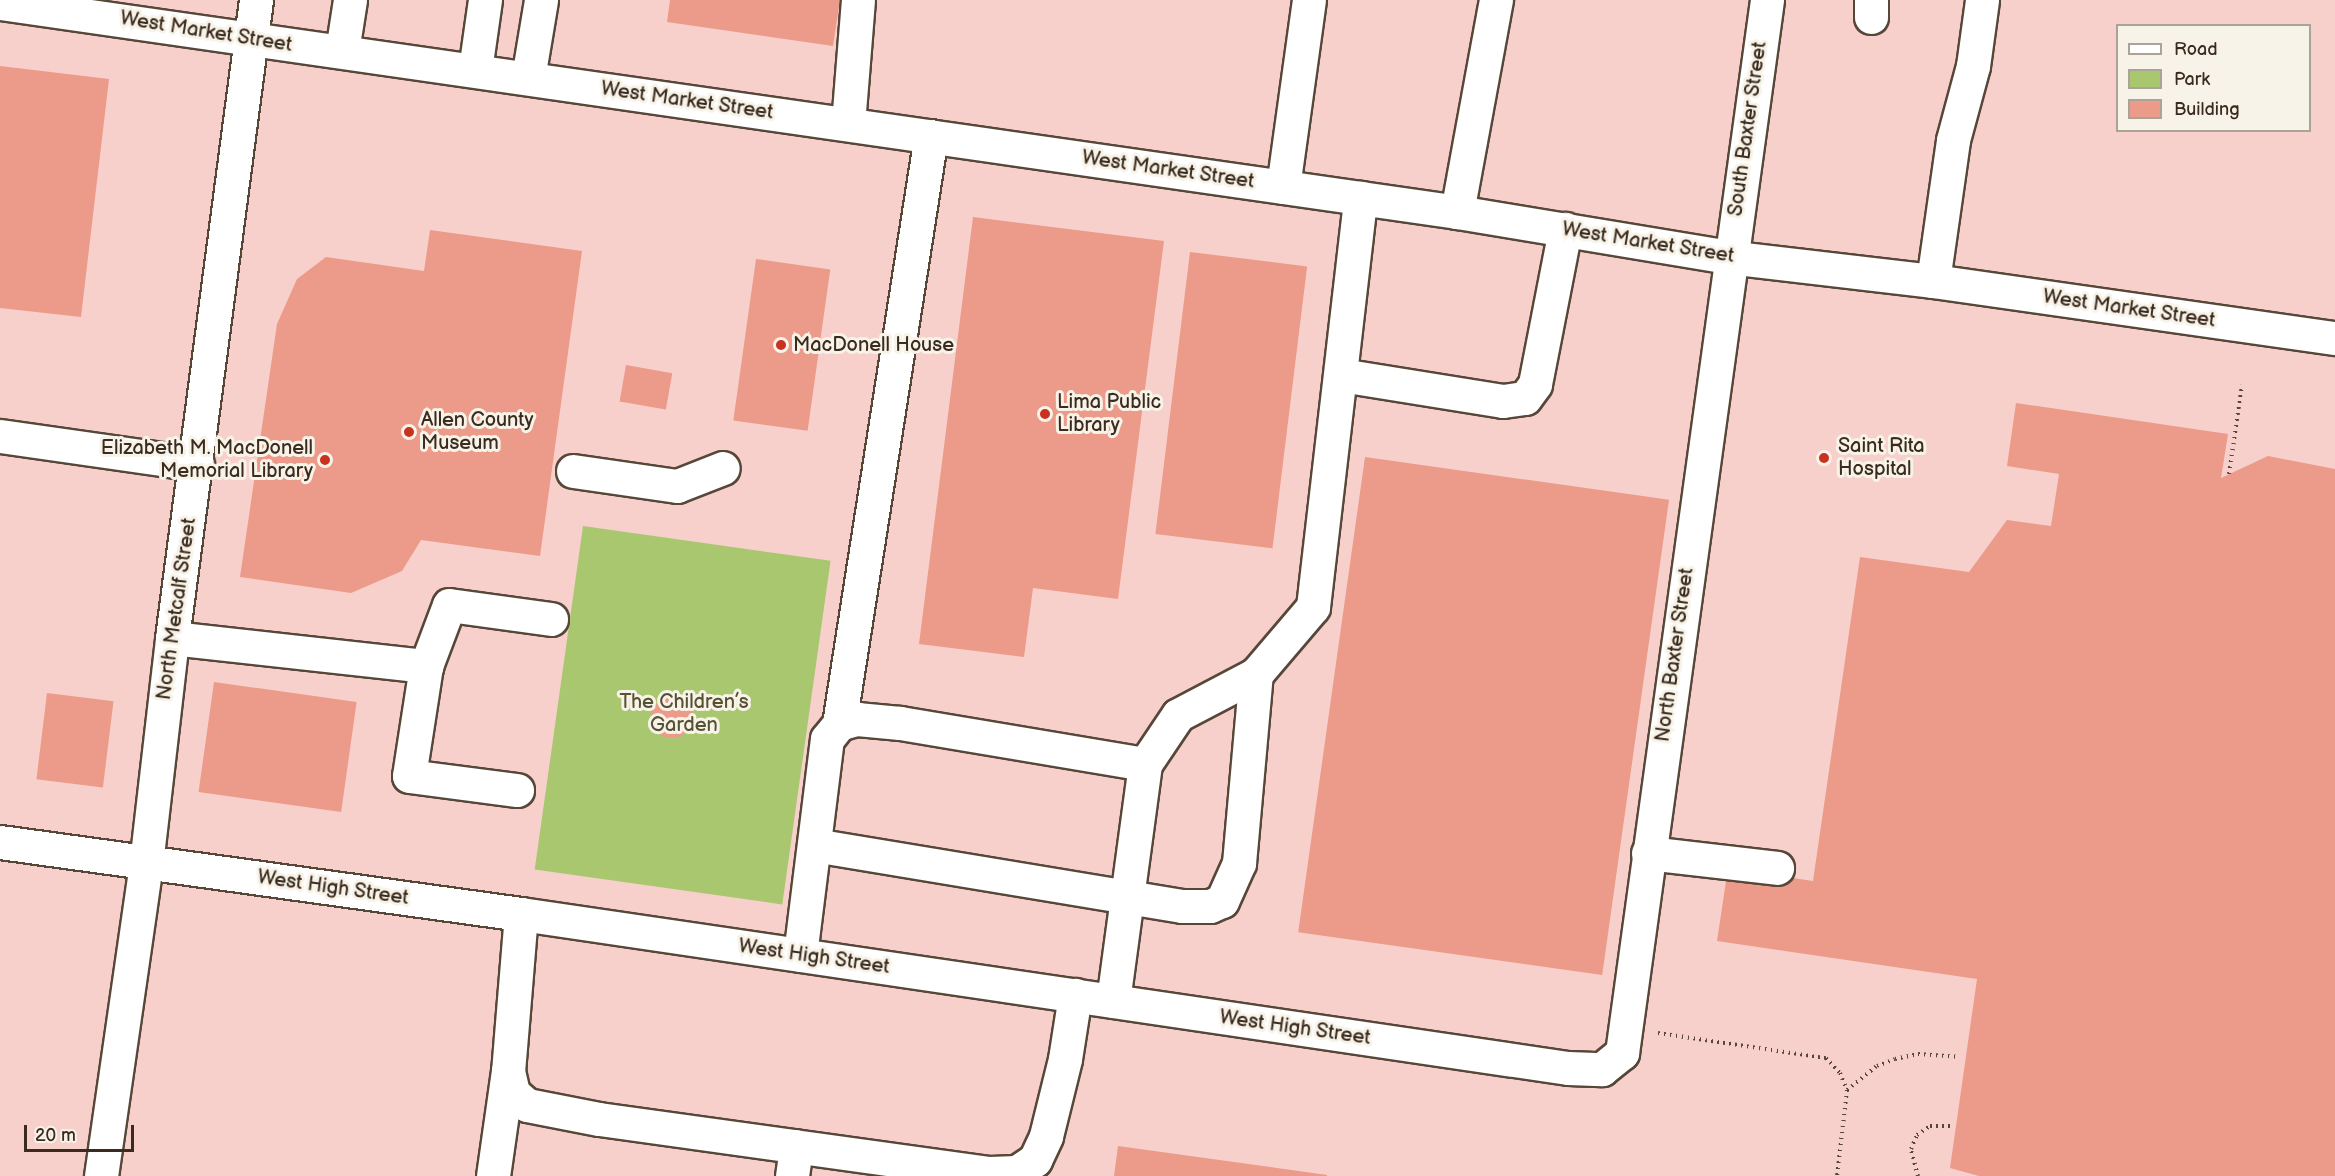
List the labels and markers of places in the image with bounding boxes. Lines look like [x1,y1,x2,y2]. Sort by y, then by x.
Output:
place label: MacDonell House [793,333,954,357]
marker: MacDonell House [774,338,788,352]
place label: Lima Public Library [1057,390,1161,437]
marker: Lima Public Library [1038,407,1052,421]
place label: Allen County Museum [421,408,534,455]
marker: Allen County Museum [402,425,416,439]
place label: Saint Rita Hospital [1838,434,1925,481]
place label: Elizabeth M. MacDonell Memorial Library [101,436,313,483]
marker: Saint Rita Hospital [1815,449,1833,467]
marker: Elizabeth M. MacDonell Memorial Library [318,453,332,467]

